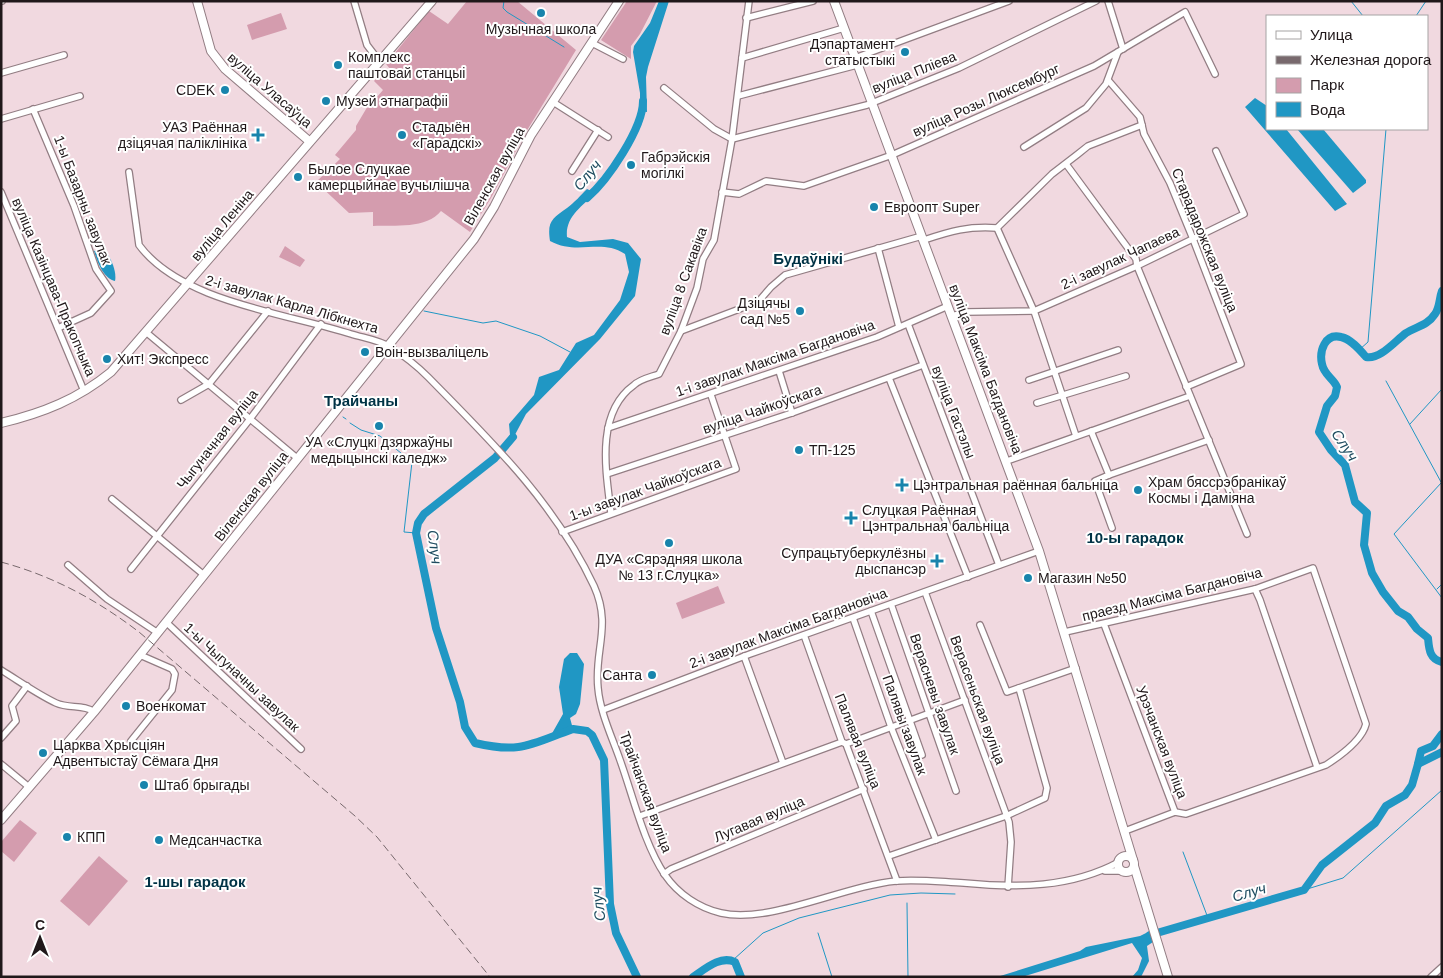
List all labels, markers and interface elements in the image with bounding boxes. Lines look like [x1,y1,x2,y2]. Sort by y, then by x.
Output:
marker: Музычная школа [535,7,547,19]
legend [1266,15,1428,130]
place label: Музычная школа [486,21,596,37]
text: Улица [1310,26,1353,43]
place label: Дэпартамент статыстыкі [810,36,896,68]
marker: Дэпартамент статыстыкі [899,46,911,58]
street label: вуліца Пліева [870,48,958,96]
street label: вуліца Уласаўца [225,49,316,131]
place label: Комплекс паштовай станцыі [348,49,465,81]
text: Железная дорога [1310,51,1432,68]
marker: Комплекс паштовай станцыі [332,59,344,71]
street label: вуліца Розы Люксембург [910,60,1062,140]
text: Парк [1310,76,1344,93]
place label: CDEK [176,82,216,98]
marker: CDEK [219,84,231,96]
place label: Музей этнаграфіі [336,93,448,109]
marker: Музей этнаграфіі [320,95,332,107]
text: Вода [1310,101,1346,118]
place label: УАЗ Раённая дзіцячая паліклініка [118,119,247,151]
place label: Стадыён «Гарадскі» [412,119,482,151]
street label: Віленская вуліца [460,124,528,228]
marker: УАЗ Раённая дзіцячая паліклініка [251,128,265,142]
marker: Стадыён «Гарадскі» [396,129,408,141]
street label: 1-ы Базарны завулак [51,133,115,268]
place label: Габрэйскія могілкі [641,149,710,181]
water label: Случ [570,156,605,194]
marker: Габрэйскія могілкі [625,159,637,171]
place label: Былое Слуцкае камерцыйнае вучылішча [308,161,470,193]
street label: Старадарожская вуліца [1169,166,1241,315]
marker: Былое Слуцкае камерцыйнае вучылішча [292,171,304,183]
street label: вуліца Леніна [188,186,257,264]
street label: вуліца Казінцава-Пракопчыка [9,195,99,379]
place label: Евроопт Super [884,199,980,215]
marker: Евроопт Super [868,201,880,213]
street label: 2-і завулак Чапаева [1058,223,1182,292]
street label: вуліца 8 Сакавіка [656,225,710,337]
district label: Будаўнікі [773,250,843,267]
street label: 2-і завулак Карла Лібкнехта [204,272,380,336]
street label: вуліца Максіма Багдановіча [946,282,1026,456]
place label: Дзіцячы сад №5 [738,295,790,327]
marker: Дзіцячы сад №5 [794,305,806,317]
street label: 1-і завулак Максіма Багдановіча [673,316,877,400]
place label: Воін-вызваліцель [375,344,489,360]
marker: Воін-вызваліцель [359,346,371,358]
place label: Хит! Экспресс [117,351,209,367]
marker: Хит! Экспресс [101,353,113,365]
street label: вуліца Гастэлы [929,363,979,461]
street label: вуліца Чайкоўскага [700,381,824,437]
street label: Чыгуначная вуліца [173,386,261,492]
district label: Трайчаны [324,392,398,409]
marker: УА «Слуцкі дзяржаўны медыцынскі каледж» [373,420,385,432]
water label: Случ [1328,426,1362,464]
place label: УА «Слуцкі дзяржаўны медыцынскі каледж» [305,434,453,466]
place label: ТП-125 [809,442,856,458]
marker: ТП-125 [793,444,805,456]
street label: Віленская вуліца [211,448,291,544]
street label: 1-ы завулак Чайкоўскага [567,454,723,524]
place label: Храм бяссрэбранікаў Космы і Даміяна [1148,474,1286,506]
place label: Цэнтральная раённая бальніца [913,477,1119,493]
marker: Цэнтральная раённая бальніца [895,478,909,492]
marker: Храм бяссрэбранікаў Космы і Даміяна [1132,484,1144,496]
place label: Слуцкая Раённая Цэнтральная бальніца [862,502,1009,534]
marker: Слуцкая Раённая Цэнтральная бальніца [844,511,858,525]
water label: Случ [424,529,446,565]
district label: 10-ы гарадок [1087,529,1184,546]
marker: ДУА «Сярэдняя школа № 13 г.Слуцка» [663,537,675,549]
place label: Супрацьтуберкулёзны дыспансэр [781,545,926,577]
place label: ДУА «Сярэдняя школа № 13 г.Слуцка» [596,551,743,583]
marker: Супрацьтуберкулёзны дыспансэр [930,554,944,568]
street label: праезд Максіма Багдановіча [1080,564,1264,624]
place label: Магазин №50 [1038,570,1127,586]
marker: Магазин №50 [1022,572,1034,584]
street label: 2-і завулак Максіма Багдановіча [687,585,889,671]
street label: 1-ы Чыгуначны завулак [181,619,304,735]
street label: Верасневы завулак [907,631,963,757]
street label: Верасеньская вуліца [947,633,1009,767]
place label: Санта [602,667,642,683]
marker: Санта [646,669,658,681]
street label: Палявы завулак [880,673,931,778]
street label: Урэчанская вуліца [1133,683,1191,801]
street label: Палявая вуліца [832,691,884,791]
place label: Военкомат [136,698,207,714]
marker: Военкомат [120,700,132,712]
street label: Трайчанская вуліца [617,729,675,855]
place label: Царква Хрысціян Адвентыстаў Сёмага Дня [53,737,218,769]
marker: Царква Хрысціян Адвентыстаў Сёмага Дня [37,747,49,759]
place label: Штаб брыгады [154,777,249,793]
marker: Штаб брыгады [138,779,150,791]
street label: Лугавая вуліца [712,793,807,845]
place label: КПП [77,829,105,845]
marker: КПП [61,831,73,843]
place label: Медсанчастка [169,832,262,848]
marker: Медсанчастка [153,834,165,846]
district label: 1-шы гарадок [144,873,246,890]
water label: Случ [1230,879,1268,905]
water label: Случ [587,886,609,922]
north arrow [15,913,65,963]
text: С [35,917,45,933]

